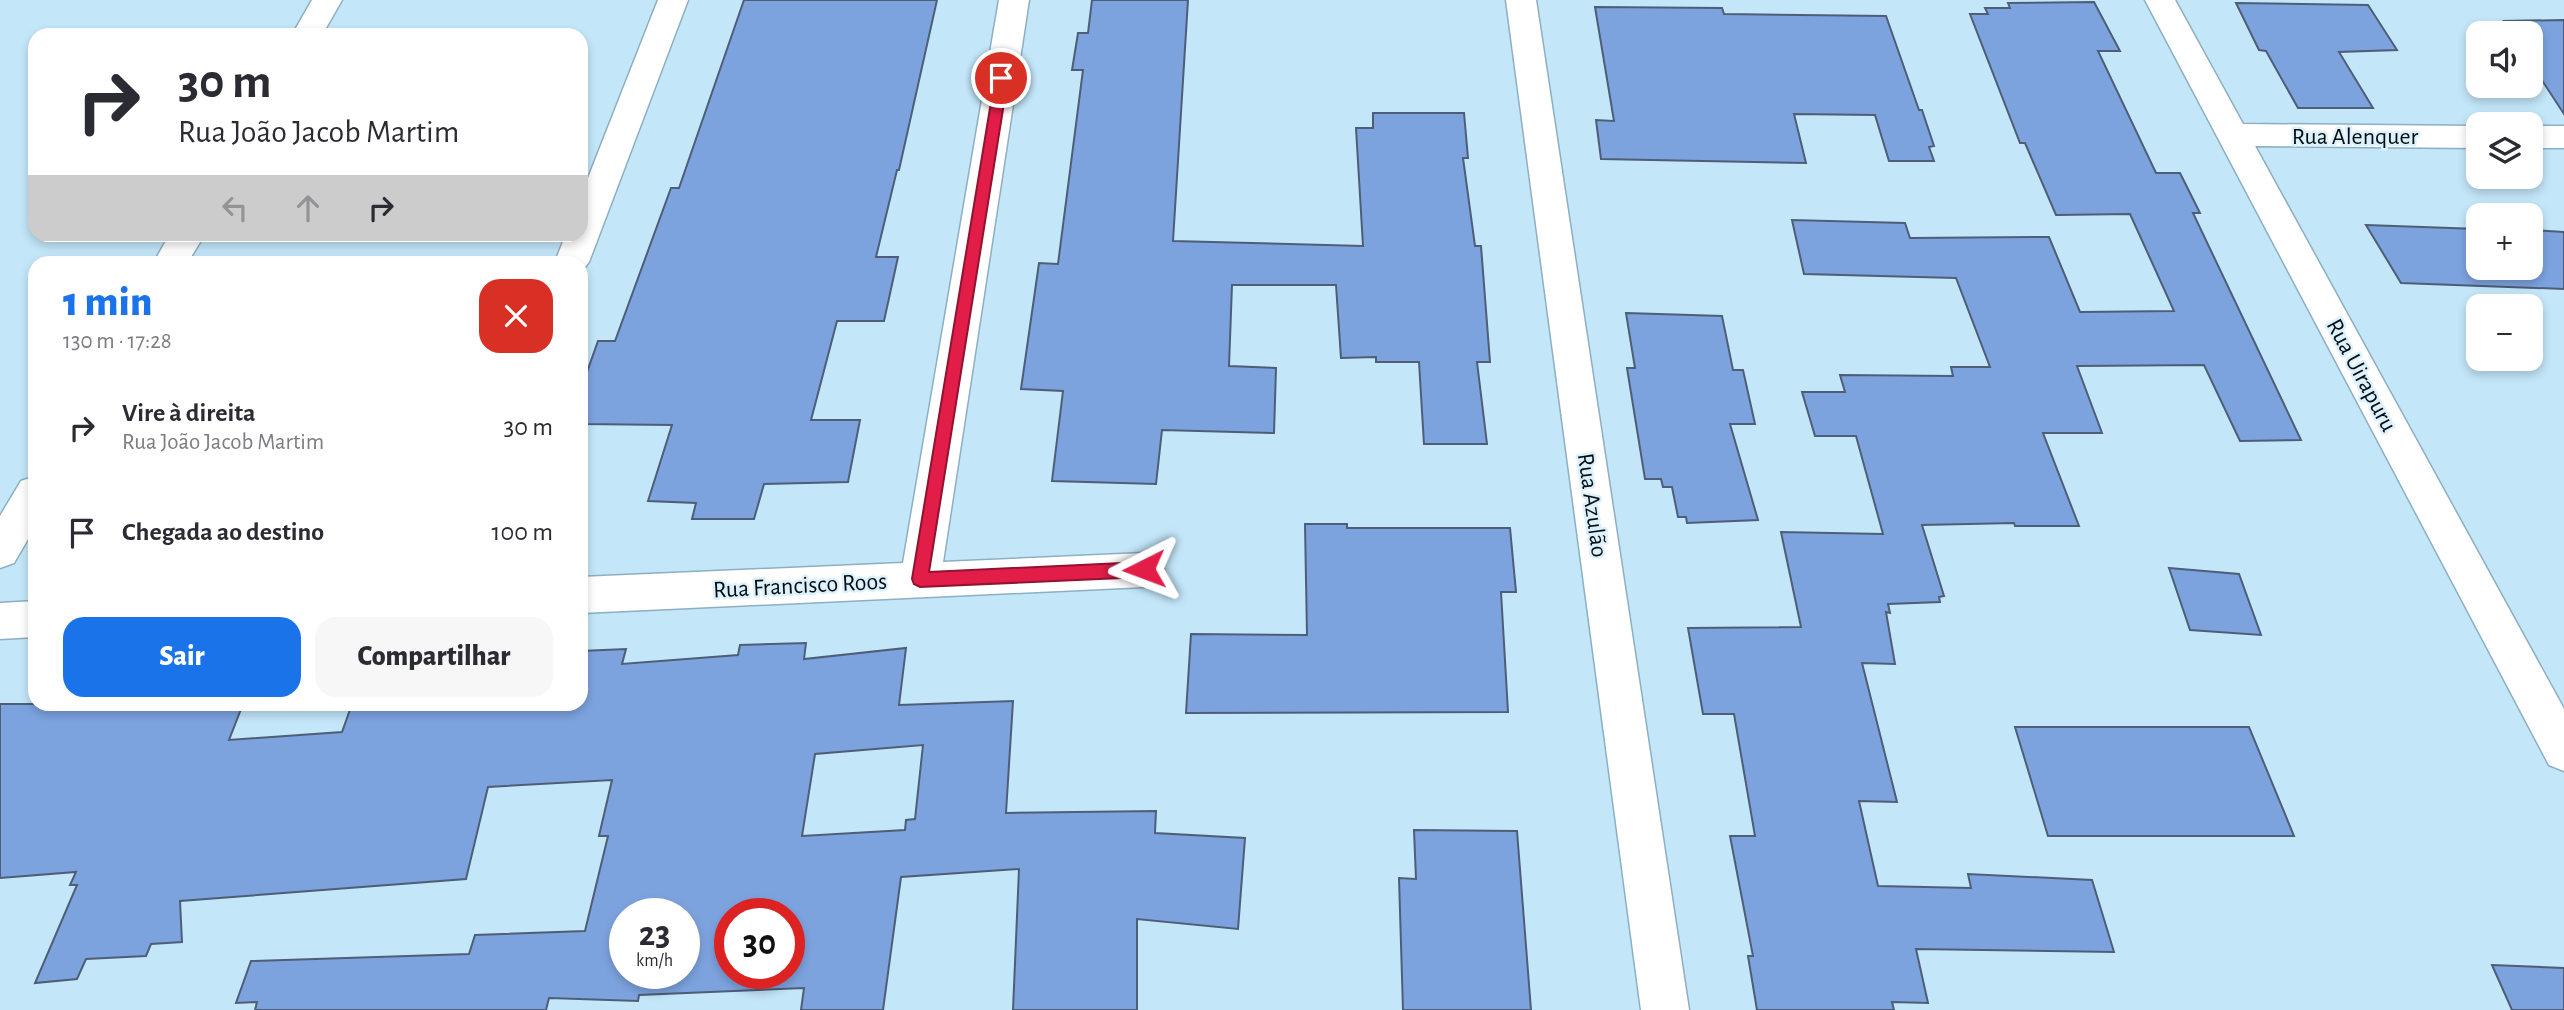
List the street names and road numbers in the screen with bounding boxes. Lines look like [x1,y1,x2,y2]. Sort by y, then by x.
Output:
street label: Rua Alenquer [2292,125,2419,149]
street label: Rua Uirapuru [2321,315,2401,436]
street label: Rua Azulão [1573,452,1611,559]
street label: Rua Francisco Roos [712,569,888,603]

